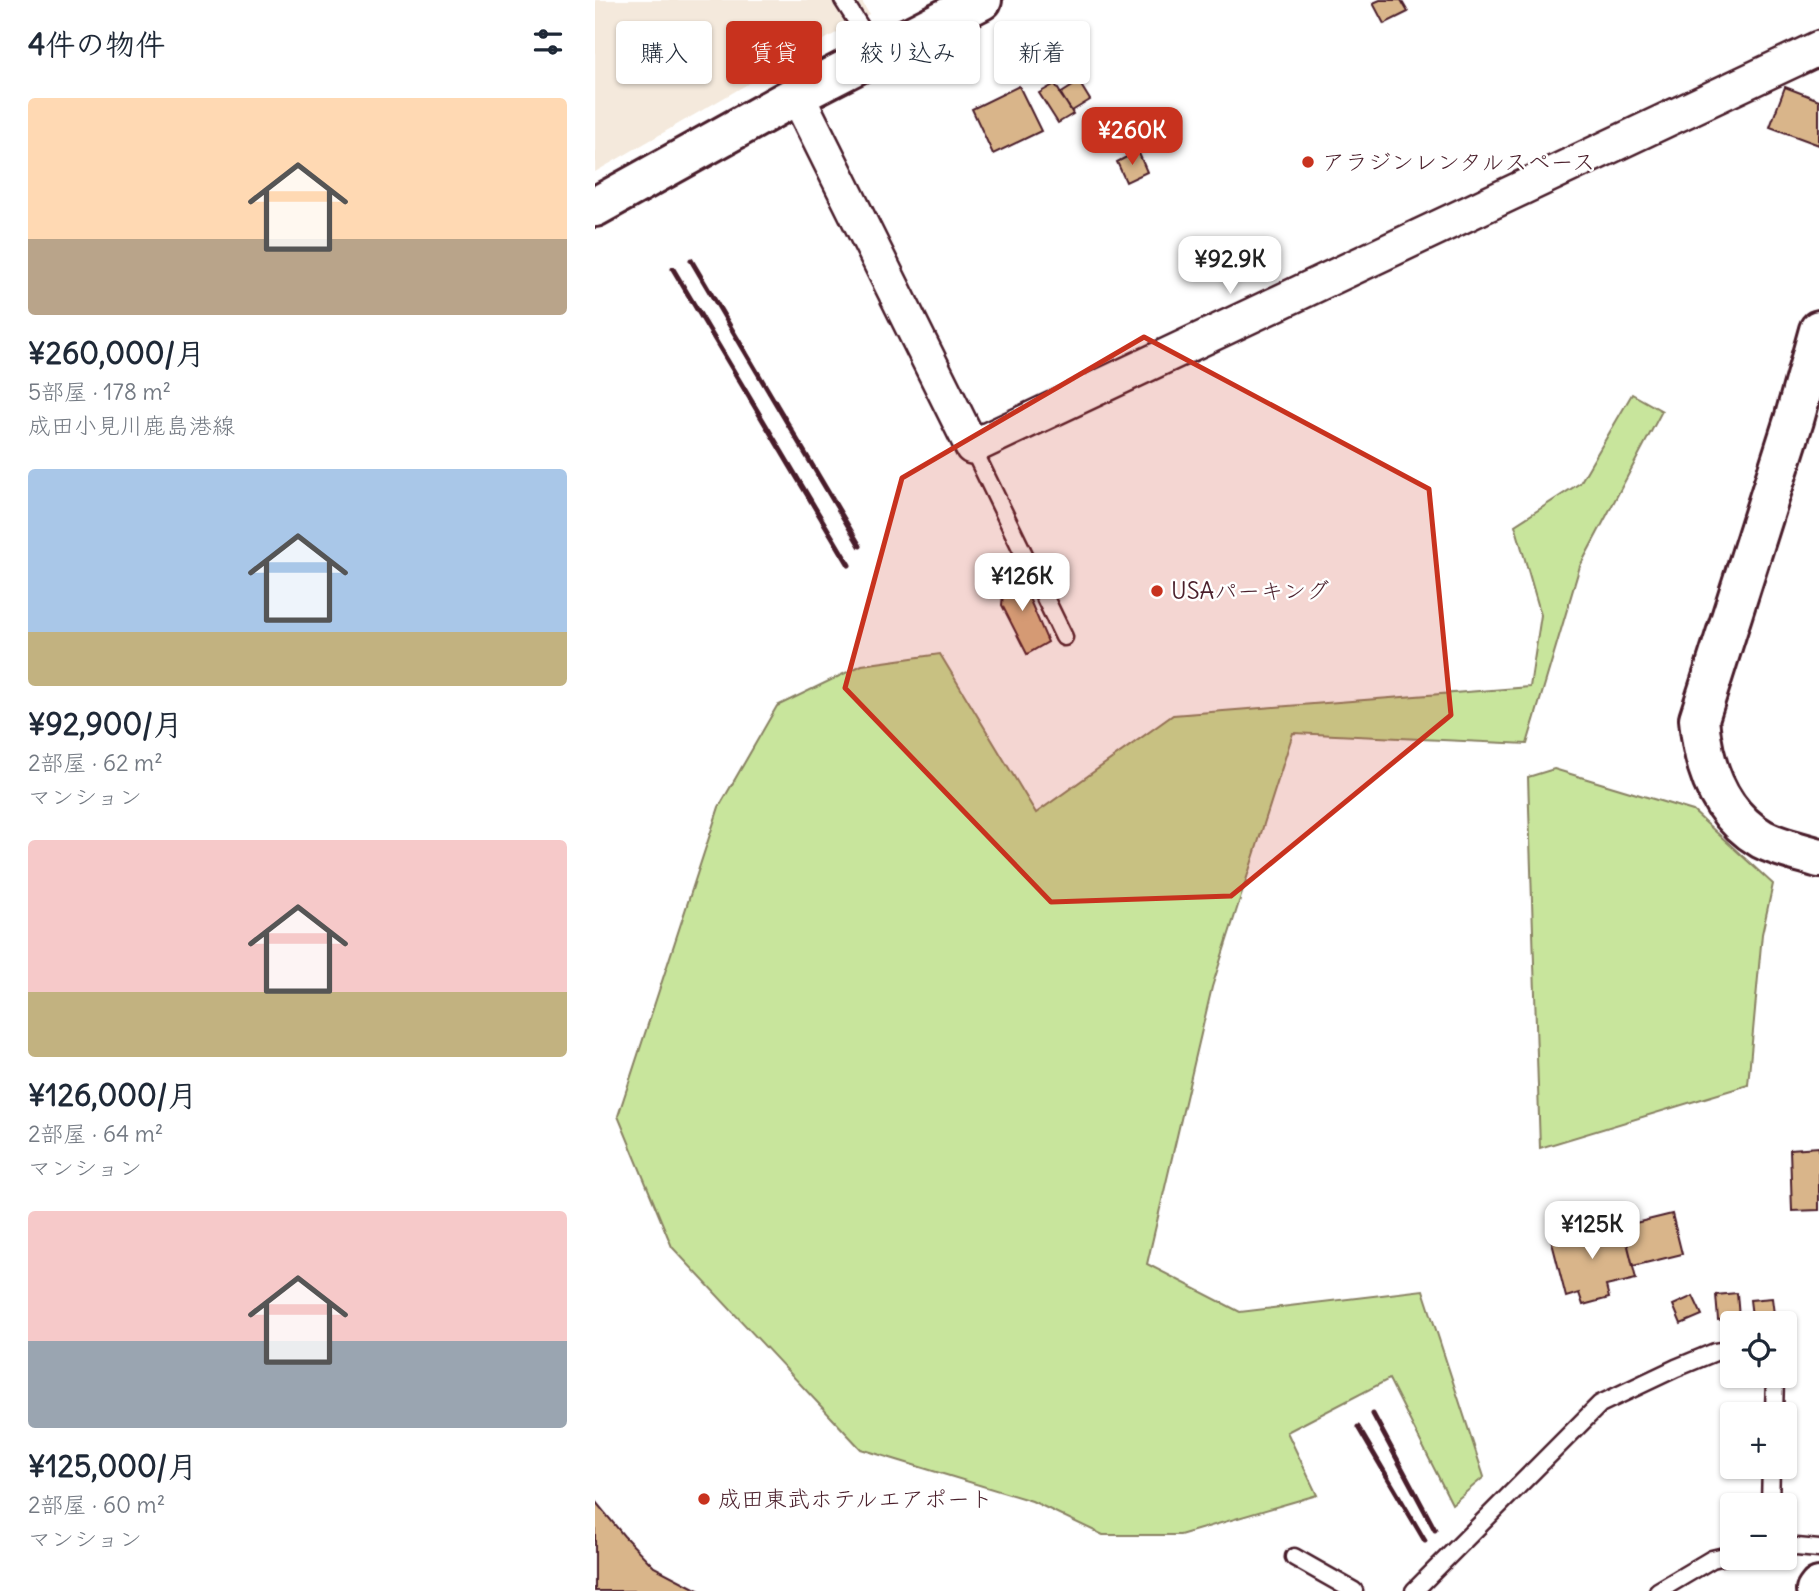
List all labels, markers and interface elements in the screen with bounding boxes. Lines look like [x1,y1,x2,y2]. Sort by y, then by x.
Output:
chip: 購入 [616,21,712,84]
chip: 賃貸 [726,21,822,84]
chip: 絞り込み [836,21,980,84]
chip: 新着 [994,21,1090,84]
icon: filters [529,23,567,61]
text: 4件の物件 [28,25,165,63]
pin: ¥260K [1083,108,1181,167]
text: ¥260K [1098,115,1166,144]
icon: home [235,144,361,270]
place label: アラジンレンタルスペース [1322,147,1595,176]
marker: アラジンレンタルスペース [1300,154,1316,170]
pin: ¥92.9K [1173,236,1287,296]
text: ¥92.9K [1194,244,1266,273]
text: ¥260,000/月 [28,334,205,372]
text: 5部屋 · 178 m² [28,377,171,406]
text: 成田小見川鹿島港線 [28,411,235,440]
icon: home [235,515,361,641]
pin: ¥126K [973,554,1071,613]
text: ¥126K [991,561,1053,590]
place label: USAパーキング [1171,576,1329,605]
marker: USAパーキング [1149,583,1165,599]
text: ¥92,900/月 [28,705,183,743]
text: 2部屋 · 62 m² [28,748,163,777]
text: マンション [28,782,142,811]
icon: home [235,886,361,1012]
text: ¥126,000/月 [28,1076,197,1114]
text: 2部屋 · 64 m² [28,1119,163,1148]
text: マンション [28,1153,142,1182]
pin: ¥125K [1543,1202,1641,1261]
text: ¥125K [1561,1209,1623,1238]
icon: home [235,1257,361,1383]
map controls [1720,1311,1797,1570]
button: locate [1720,1311,1797,1388]
button: + [1720,1402,1797,1479]
text: ¥125,000/月 [28,1447,197,1485]
place label: 成田東武ホテルエアポート [718,1484,993,1513]
text: 2部屋 · 60 m² [28,1490,165,1519]
marker: 成田東武ホテルエアポート [696,1491,712,1507]
button: − [1720,1493,1797,1570]
text: マンション [28,1524,142,1553]

